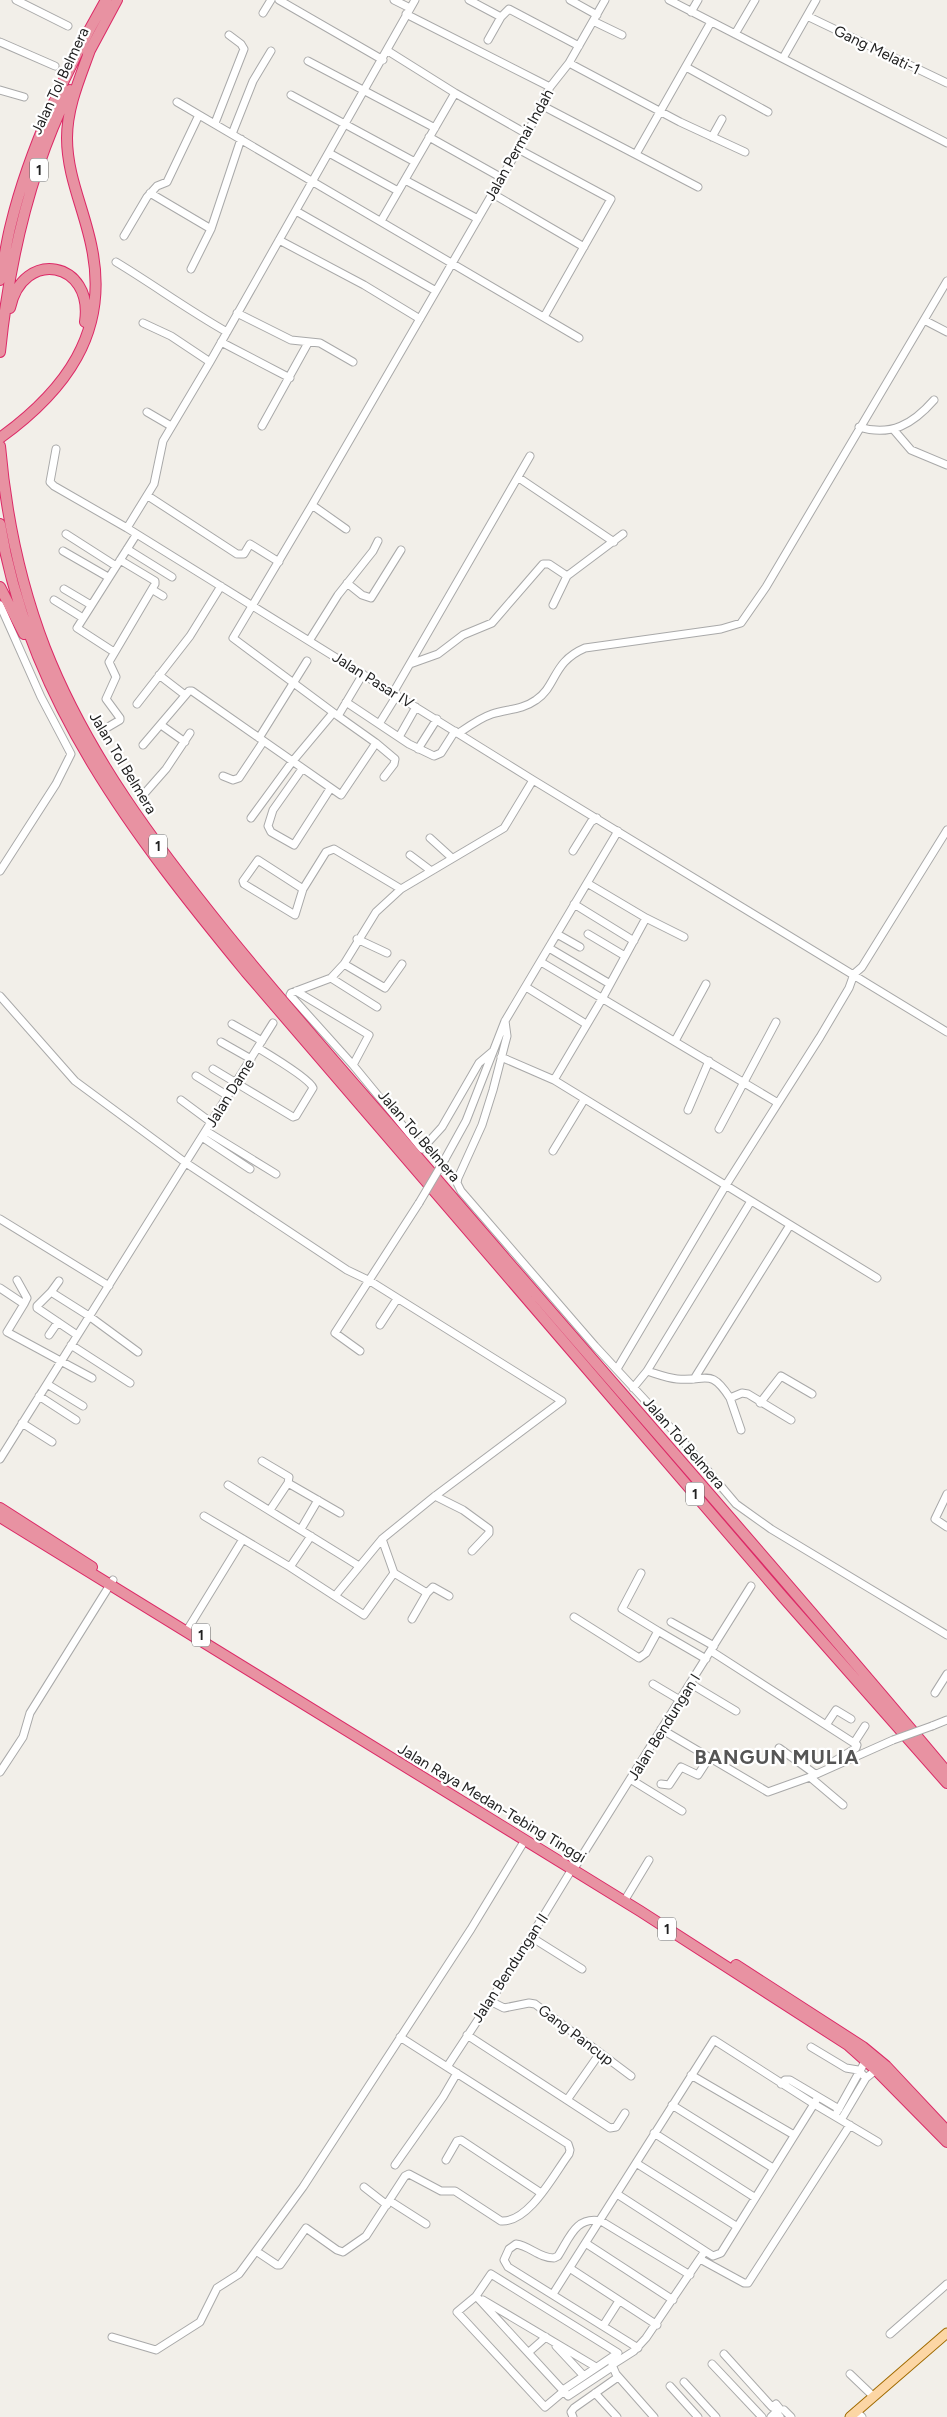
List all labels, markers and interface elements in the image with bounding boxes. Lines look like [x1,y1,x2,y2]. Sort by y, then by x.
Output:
street label: Gang Melati-1 [831,21,923,79]
street label: Jalan Tol Belmera [27,25,93,137]
street label: Jalan Permai Indah [481,86,557,204]
road number: 1 [30,158,48,182]
street label: Jalan Pasar IV [329,648,417,712]
street label: Jalan Tol Belmera [85,709,161,817]
road number: 1 [149,834,167,858]
street label: Jalan Dame [202,1055,258,1131]
street label: Jalan Tol Belmera [374,1086,464,1186]
street label: Jalan Tol Belmera [639,1393,729,1493]
road number: 1 [686,1482,704,1506]
road number: 1 [192,1624,210,1646]
street label: Jalan Bendungan I [624,1670,704,1784]
street label: Jalan Raya Medan-Tebing Tinggi [395,1740,589,1866]
district label: BANGUN MULIA [694,1745,860,1769]
street label: Jalan Bendungan II [468,1910,552,2026]
road number: 1 [658,1918,676,1940]
street label: Gang Pancup [535,2001,617,2069]

